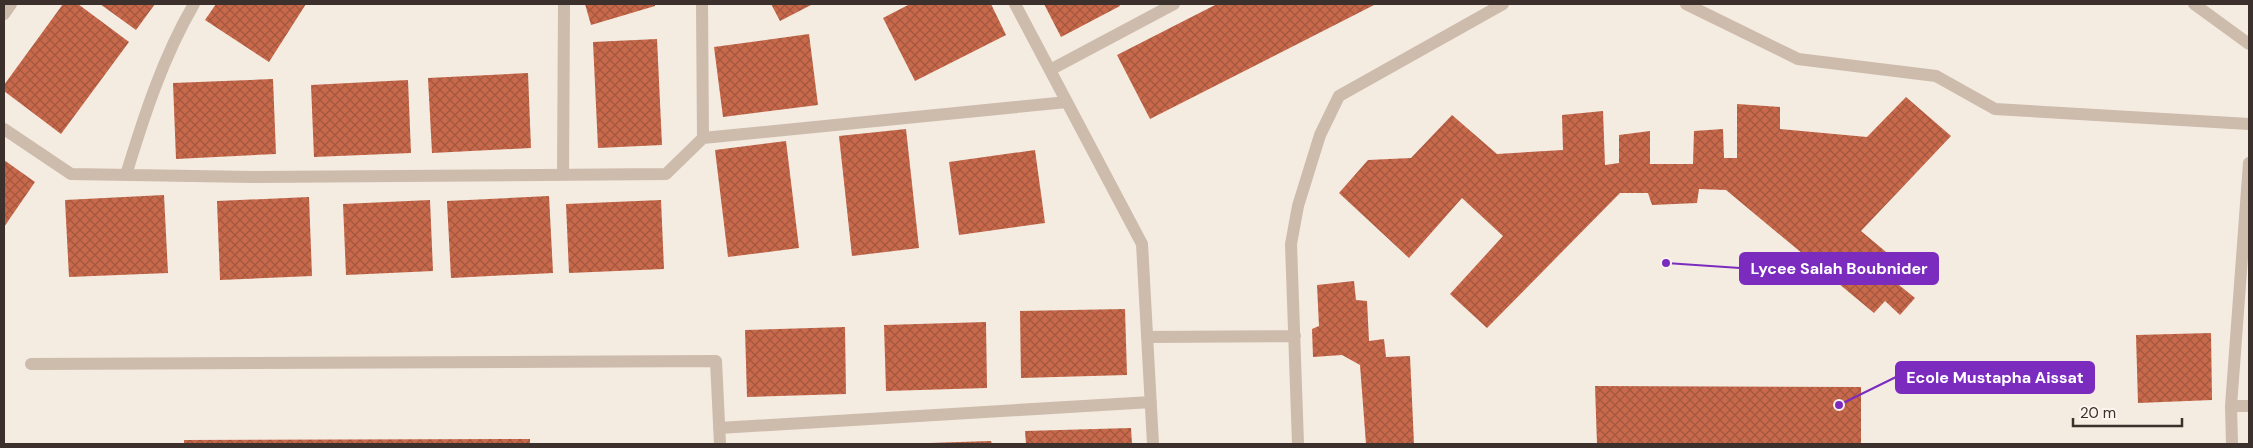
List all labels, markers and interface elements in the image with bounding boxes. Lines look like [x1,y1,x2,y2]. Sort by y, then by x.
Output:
callout: Lycee Salah Boubnider [1740,253,1938,284]
text: Lycee Salah Boubnider [1750,258,1928,279]
callout: Ecole Mustapha Aissat [1896,362,2094,393]
text: Ecole Mustapha Aissat [1906,367,2084,388]
scale bar [2073,396,2182,428]
text: 20 m [2080,403,2116,423]

